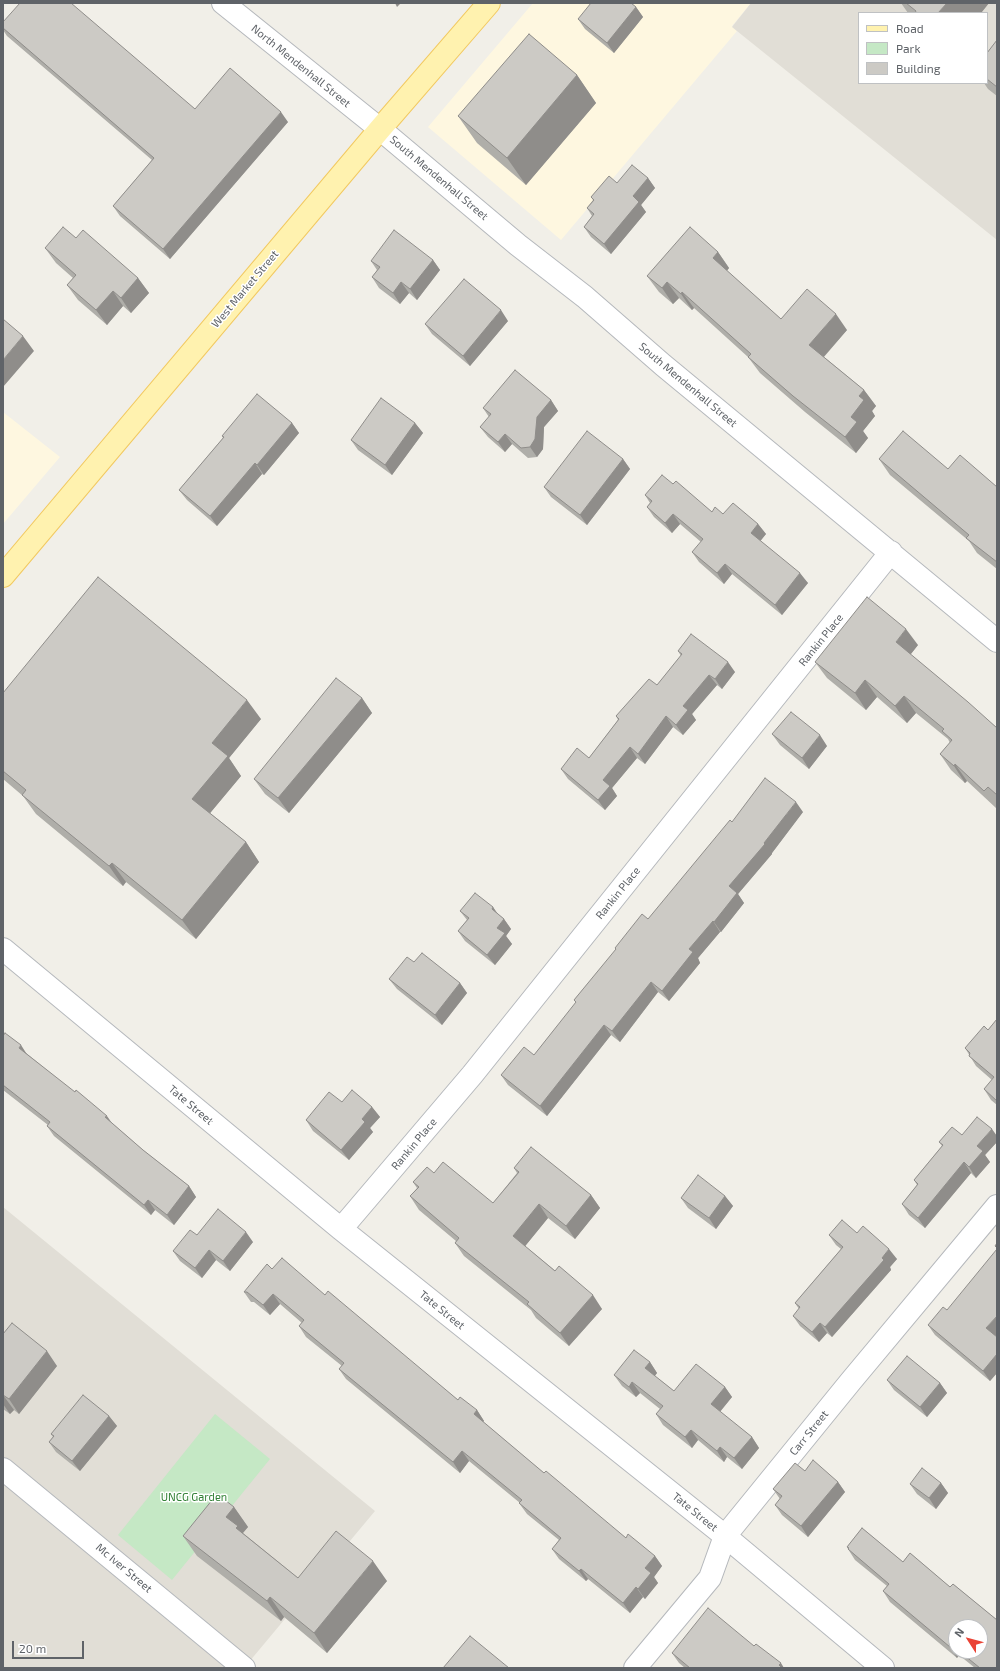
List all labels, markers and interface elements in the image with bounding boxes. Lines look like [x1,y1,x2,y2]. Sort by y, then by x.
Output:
legend [858,12,988,84]
text: Road [896,21,924,35]
street label: North Mendenhall Street [249,22,353,110]
text: Park [896,41,921,55]
text: Building [896,61,940,75]
street label: South Mendenhall Street [387,133,491,223]
street label: West Market Street [209,248,281,330]
street label: South Mendenhall Street [636,340,740,430]
street label: Rankin Place [796,611,846,669]
street label: Rankin Place [593,864,643,922]
street label: Tate Street [166,1082,216,1128]
street label: Rankin Place [389,1115,439,1173]
street label: Tate Street [417,1288,467,1332]
street label: Carr Street [787,1408,831,1458]
park label: UNCG Garden [161,1490,227,1504]
street label: Tate Street [670,1490,720,1534]
street label: Mc Iver Street [93,1541,155,1595]
north arrow [948,1619,988,1659]
text: N [951,1625,966,1639]
scale bar [14,1633,86,1659]
text: 20 m [19,1641,46,1655]

